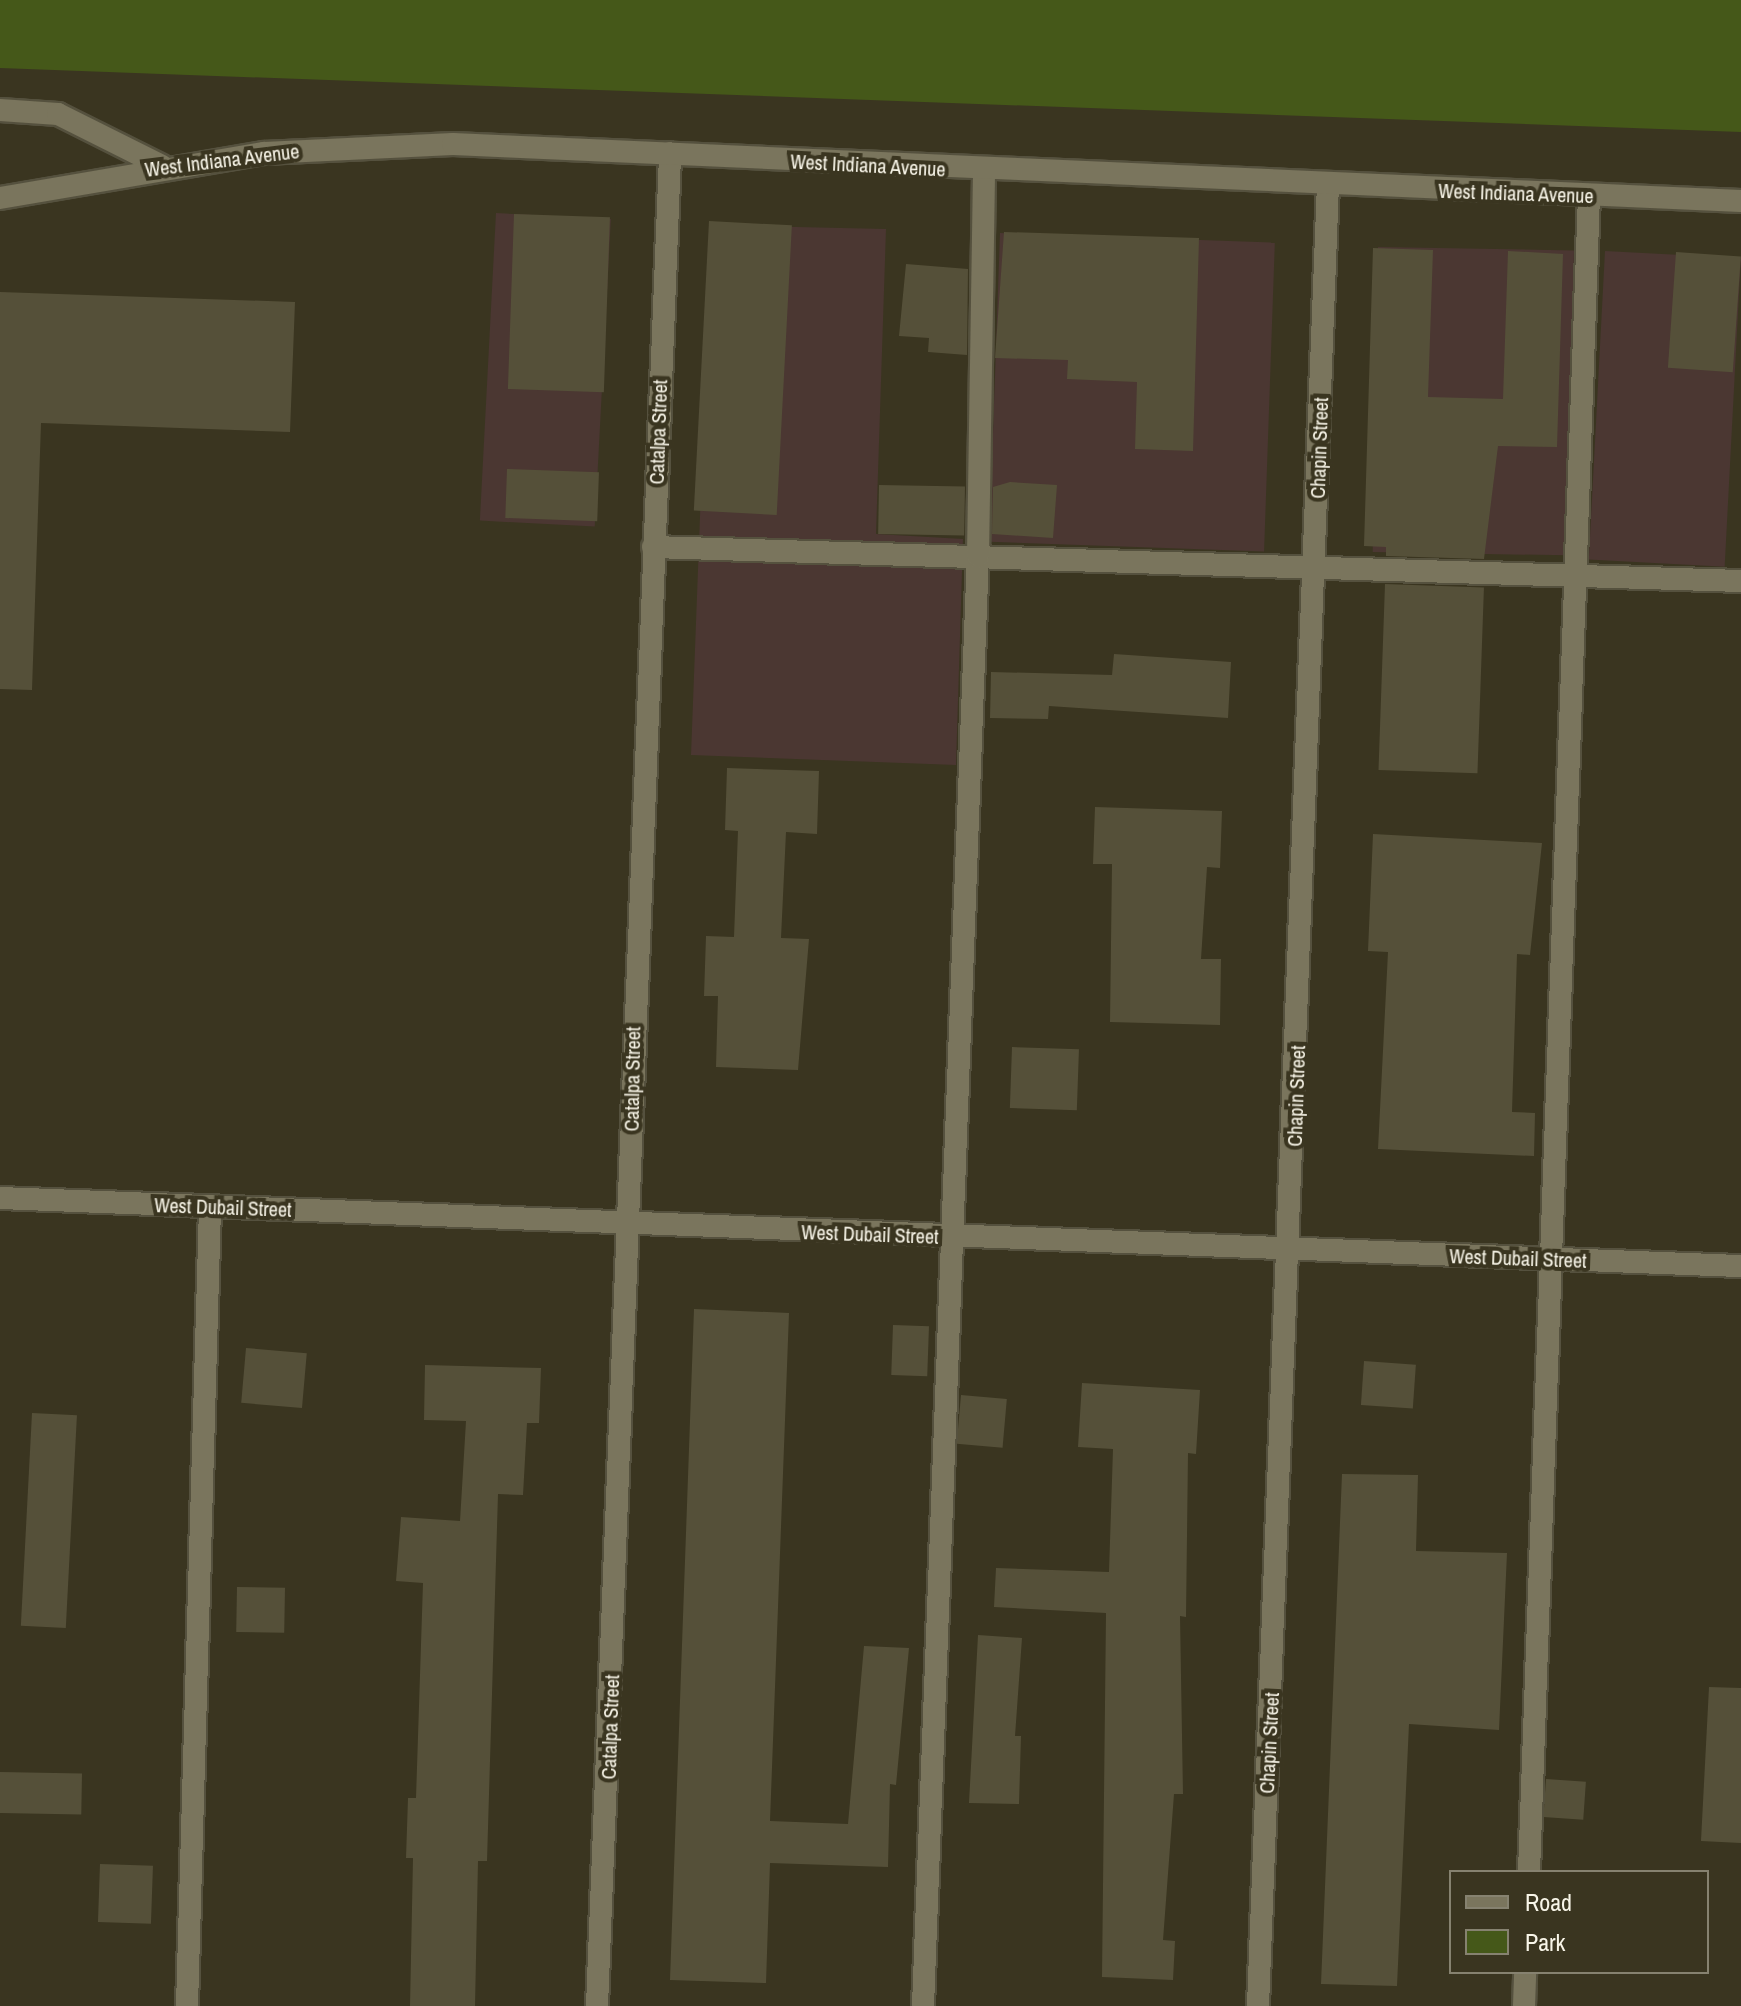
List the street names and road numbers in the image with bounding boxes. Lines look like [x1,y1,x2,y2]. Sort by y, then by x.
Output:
street label: West Indiana Avenue [143,139,301,181]
street label: West Indiana Avenue [789,149,947,181]
street label: West Indiana Avenue [1437,178,1595,208]
street label: Catalpa Street [644,379,672,485]
street label: Chapin Street [1305,397,1333,499]
street label: Catalpa Street [619,1026,645,1132]
street label: Chapin Street [1282,1045,1310,1147]
street label: West Dubail Street [154,1193,292,1221]
street label: West Dubail Street [801,1220,939,1248]
street label: West Dubail Street [1449,1244,1587,1272]
street label: Catalpa Street [596,1674,624,1780]
street label: Chapin Street [1254,1692,1284,1794]

